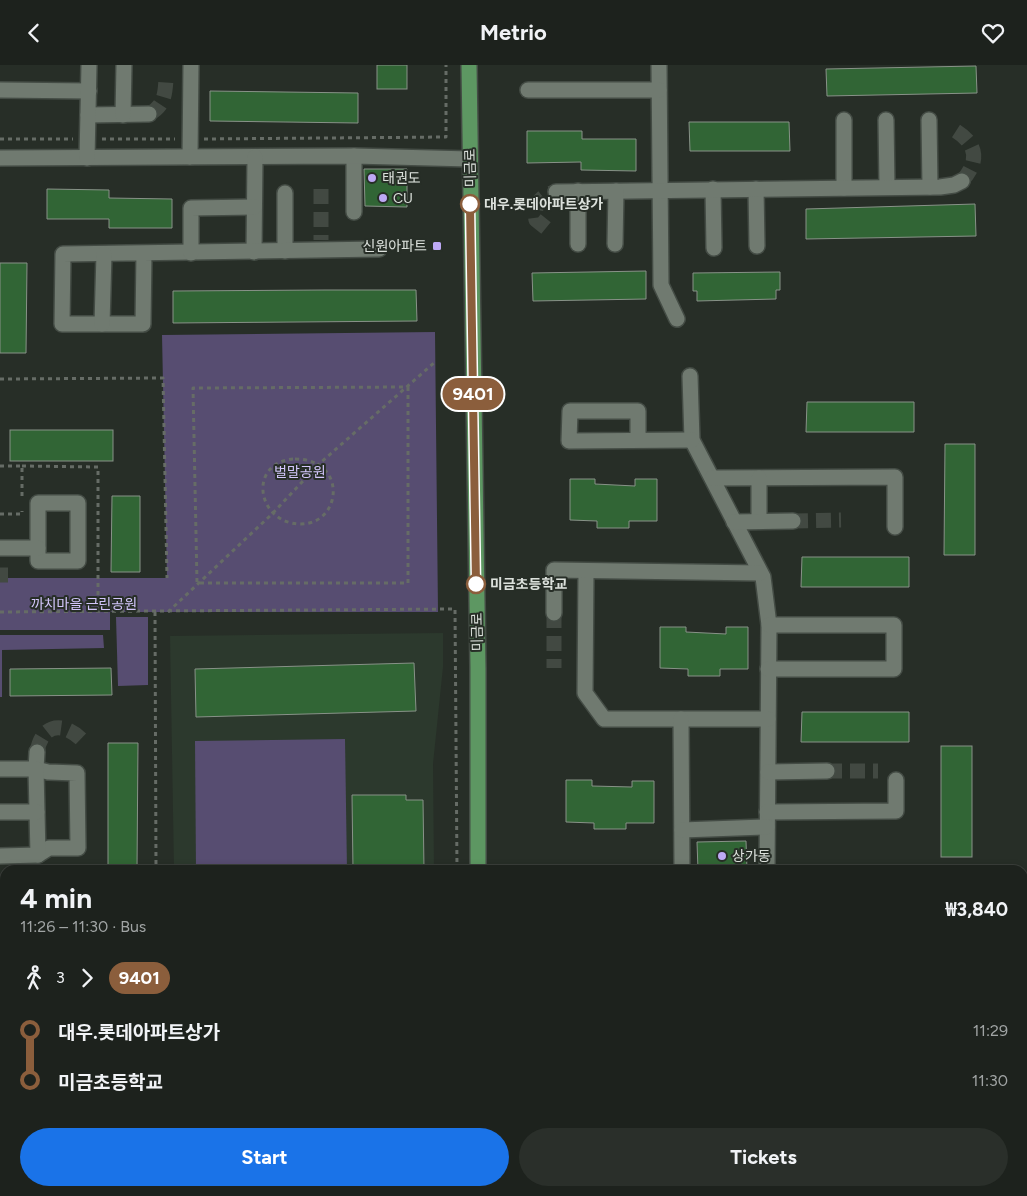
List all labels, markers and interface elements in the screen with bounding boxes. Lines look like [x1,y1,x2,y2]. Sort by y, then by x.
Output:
icon: back [20,19,48,47]
text: Metrio [480,19,547,46]
icon: heart [979,19,1007,47]
street label: 미금로 [462,148,479,187]
place label: 태권도 [382,170,421,187]
marker: 태권도 [366,172,378,184]
place label: CU [393,190,413,207]
marker: CU [377,192,389,204]
marker: 대우.롯데아파트상가 [460,194,480,214]
place label: 대우.롯데아파트상가 [484,196,604,213]
place label: 신원아파트 [363,238,427,255]
marker: 신원아파트 [431,240,443,252]
line badge: 9401 [438,378,508,410]
text: 9401 [452,383,494,405]
park label: 벌말공원 [274,464,326,481]
marker: 미금초등학교 [466,574,486,594]
place label: 미금초등학교 [490,576,567,593]
park label: 까치마을 근린공원 [31,596,137,613]
street label: 미금로 [469,612,486,651]
place label: 상가동 [732,848,771,865]
marker: 상가동 [716,850,728,862]
text: 4 min [20,881,92,915]
text: ₩3,840 [945,898,1008,921]
text: 11:26 – 11:30 · Bus [20,917,146,936]
icon: walk [20,964,48,992]
icon: forward [73,964,101,992]
text: 9401 [119,967,160,989]
text: 3 [56,968,65,987]
text: 대우.롯데아파트상가 [58,1021,220,1044]
text: 11:29 [973,1021,1008,1040]
text: 미금초등학교 [58,1071,163,1094]
text: 11:30 [972,1071,1008,1090]
button: Start [20,1128,509,1186]
button: Tickets [519,1128,1008,1186]

